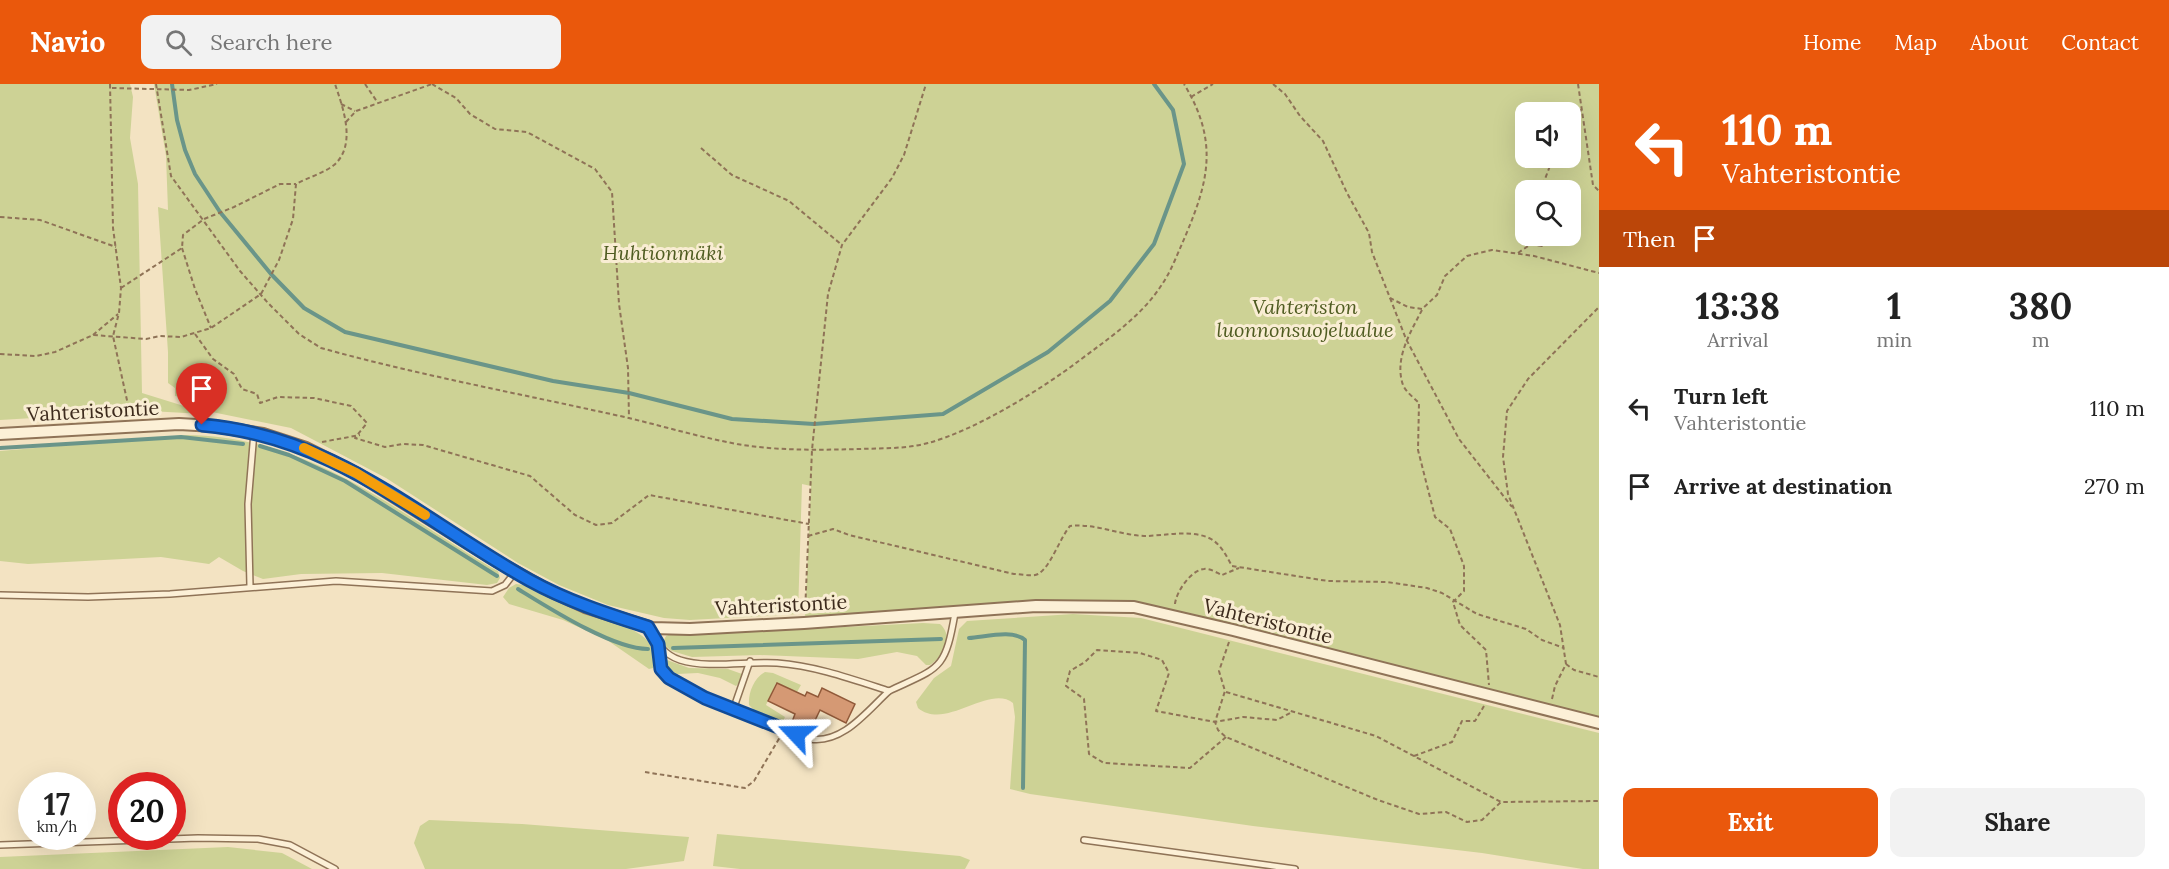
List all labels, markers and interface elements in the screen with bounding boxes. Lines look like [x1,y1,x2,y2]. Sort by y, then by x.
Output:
search box [141,15,561,69]
text: Navio [30,24,105,60]
icon: search [162,26,195,59]
text: Search here [210,28,332,56]
text: Home [1803,29,1861,56]
text: Map [1894,29,1937,56]
text: About [1970,29,2028,56]
text: Contact [2061,29,2139,56]
map controls [1515,102,1581,246]
button: sound [1515,102,1581,168]
text: 110 m [1722,103,1833,157]
icon: left [1623,108,1701,186]
text: Vahteristontie [1722,156,1901,190]
button: search [1515,180,1581,246]
icon: arrive [1688,222,1721,255]
text: Then [1623,225,1676,253]
park label: Huhtionmäki [603,240,724,265]
text: 13:38 [1696,283,1780,329]
text: 1 [1887,283,1902,329]
text: 380 [2009,283,2072,329]
park label: Vahteriston luonnonsuojelualue [1217,294,1393,342]
text: Arrival [1707,327,1768,352]
text: min [1877,327,1912,352]
text: m [2032,327,2050,352]
pin [176,363,227,425]
icon: arrive [185,372,218,405]
text: Turn left [1674,382,1768,410]
icon: left [1623,392,1656,425]
text: 110 m [2090,394,2145,422]
street label: Vahteristontie [25,395,160,427]
text: Vahteristontie [1674,410,1806,435]
icon: arrive [1623,470,1656,503]
text: Arrive at destination [1674,472,1892,500]
text: 270 m [2084,472,2145,500]
street label: Vahteristontie [713,589,848,621]
street label: Vahteristontie [1200,592,1336,649]
position arrow [764,702,828,766]
speed limit sign: 20 [108,772,186,850]
text: 17 [44,785,70,823]
button: Exit [1623,788,1878,857]
button: Share [1890,788,2145,857]
text: km/h [37,817,77,836]

